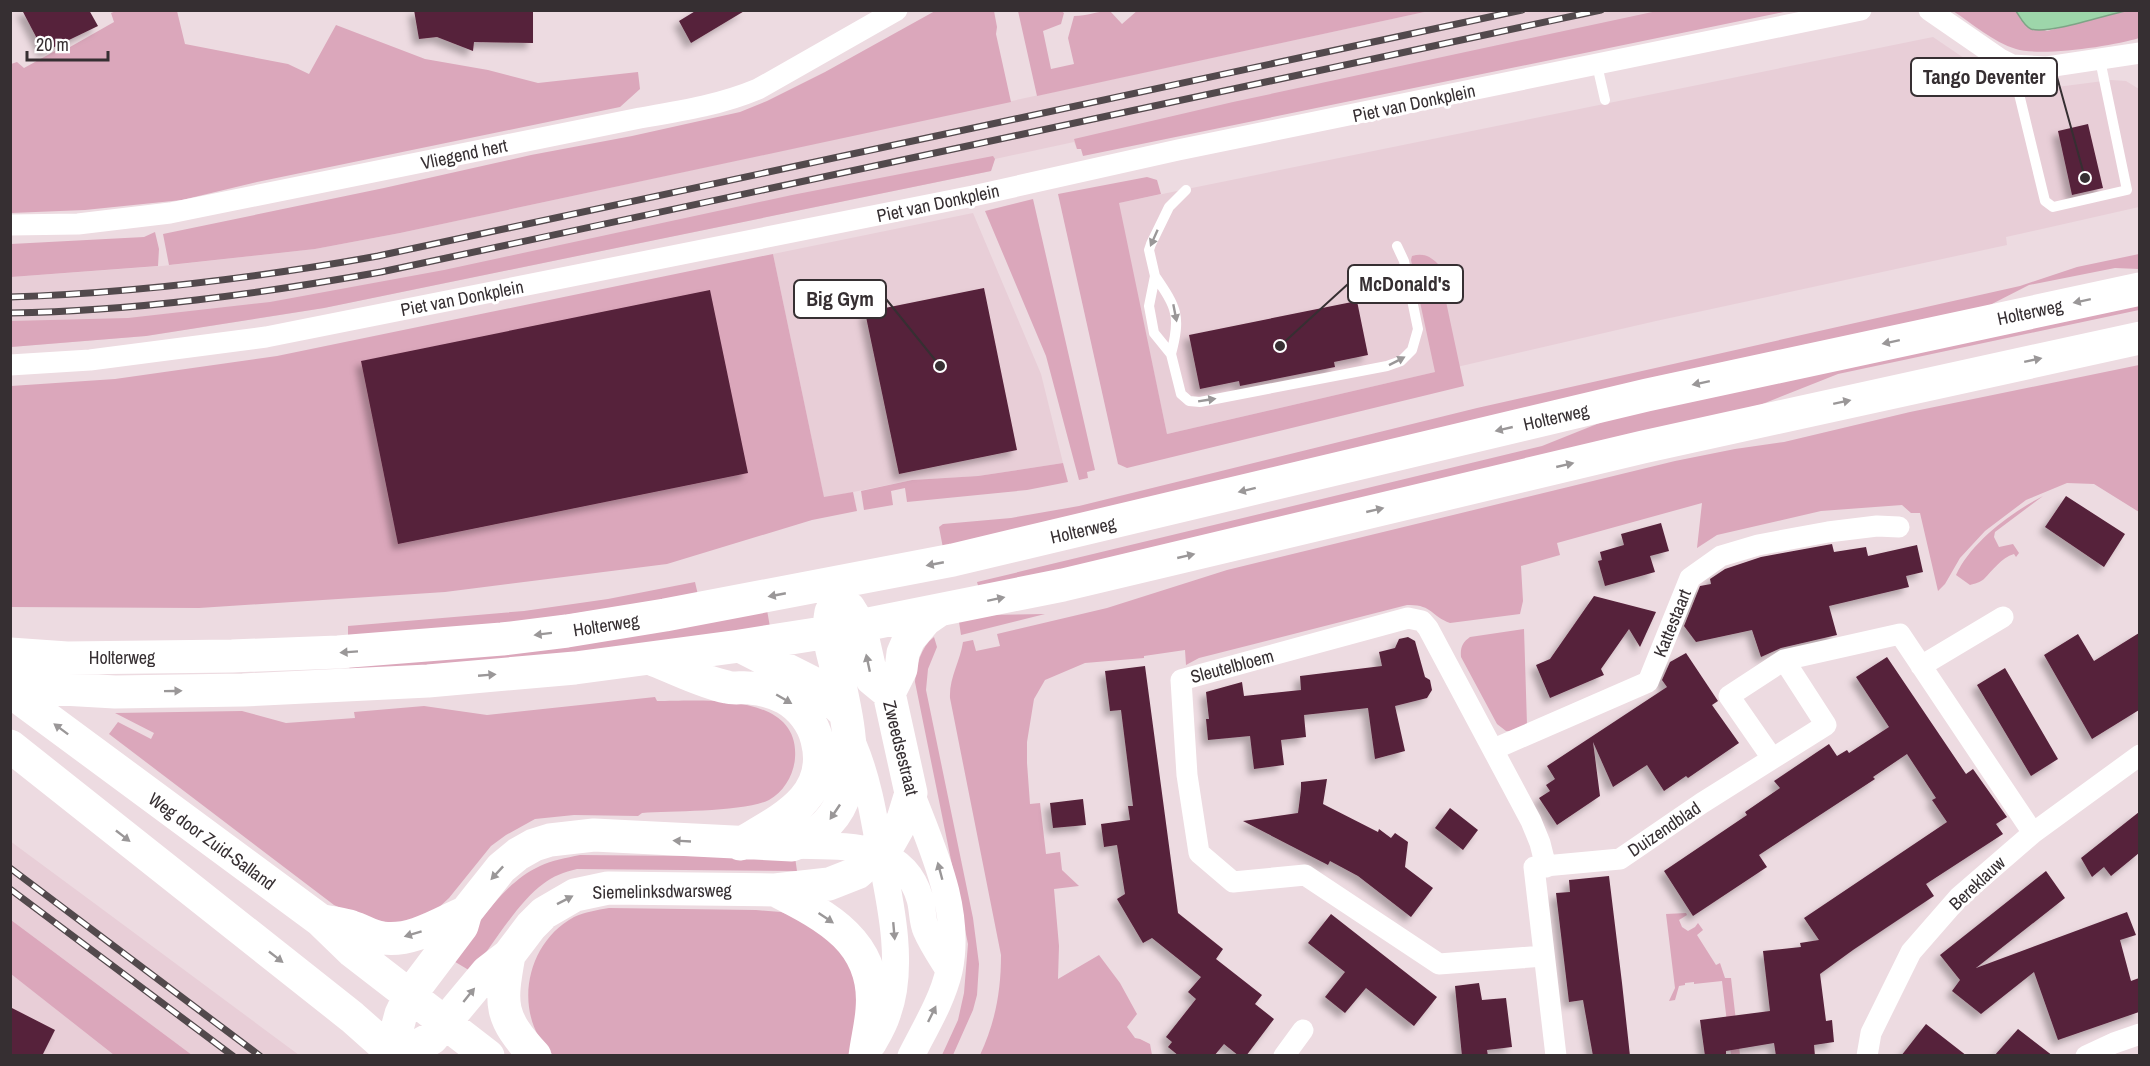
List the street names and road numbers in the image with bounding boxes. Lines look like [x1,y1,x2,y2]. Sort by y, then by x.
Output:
street label: Piet van Donkplein [1350,78,1478,128]
street label: Vliegend hert [418,133,510,175]
street label: Piet van Donkplein [874,178,1002,228]
street label: Piet van Donkplein [398,274,526,322]
street label: Holterweg [1995,293,2066,331]
street label: Holterweg [1521,397,1592,437]
street label: Holterweg [1048,510,1119,550]
street label: Kattestaart [1647,585,1697,661]
street label: Holterweg [571,607,642,643]
street label: Sleutelbloem [1188,643,1276,689]
street label: Holterweg [89,645,156,670]
street label: Zweedsestraat [877,698,925,798]
street label: Weg door Zuid-Salland [143,786,281,896]
street label: Duizendblad [1623,795,1705,863]
street label: Bereklauw [1943,850,2011,916]
street label: Siemelinksdwarsweg [592,877,733,905]

